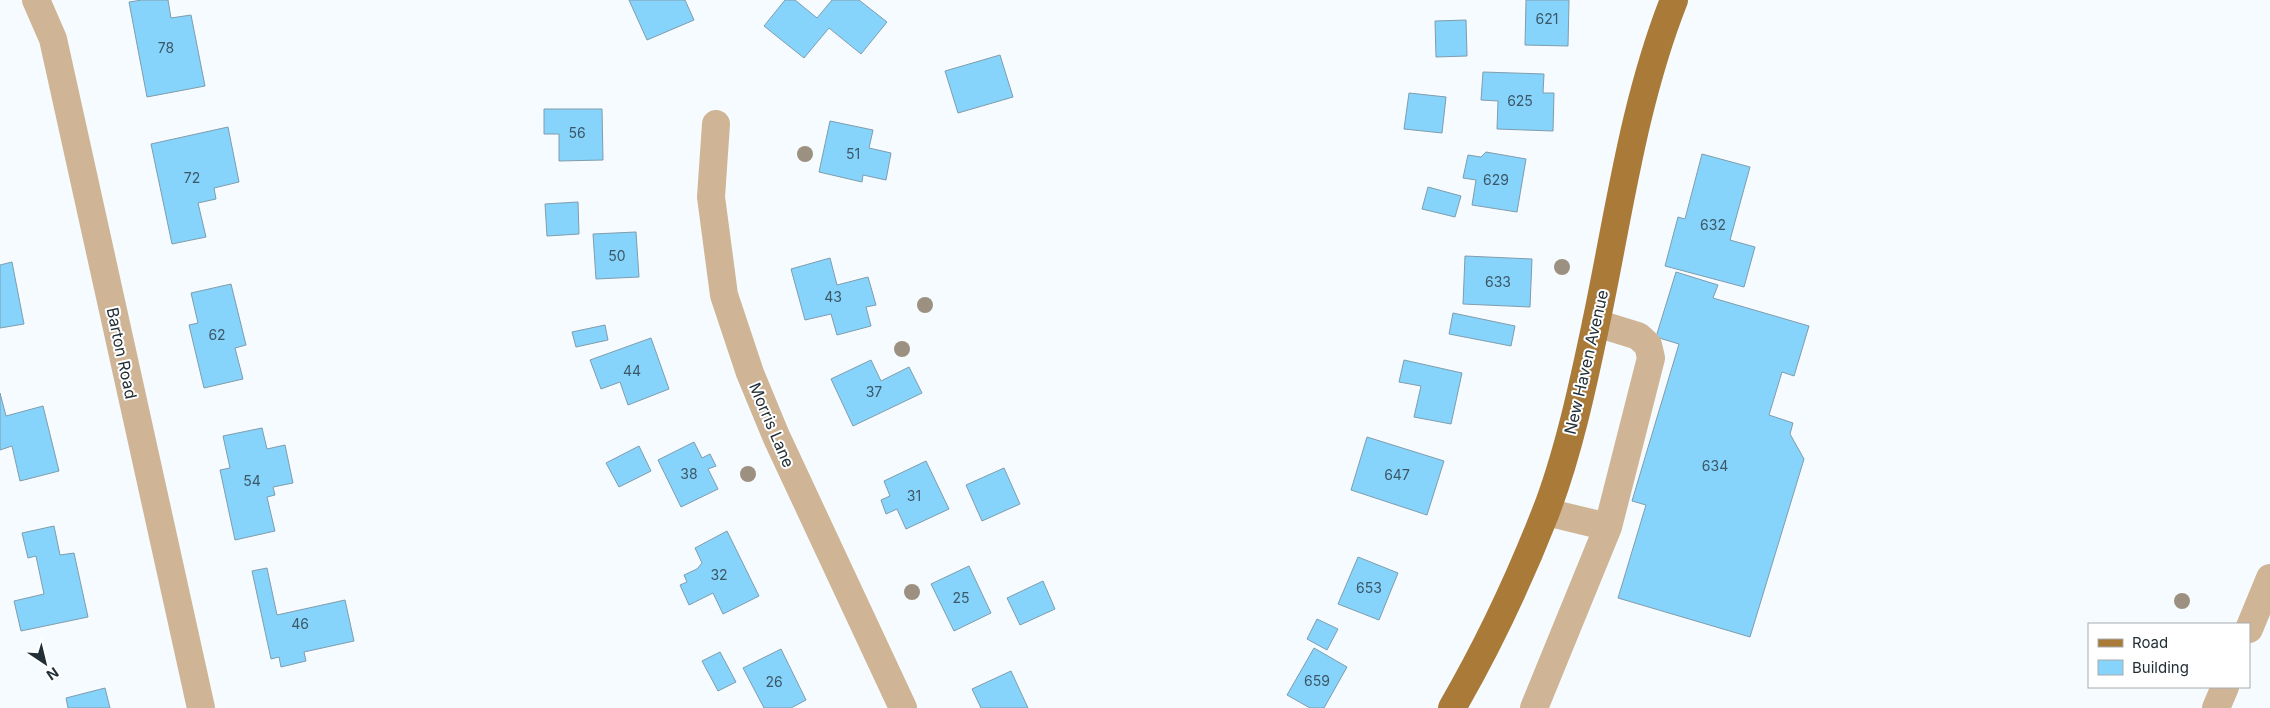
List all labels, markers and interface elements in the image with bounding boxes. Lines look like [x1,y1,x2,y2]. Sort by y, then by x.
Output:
house number: 621 [1536,10,1558,27]
house number: 78 [158,39,174,56]
house number: 625 [1507,92,1533,109]
house number: 56 [568,124,586,141]
house number: 51 [846,145,860,162]
house number: 72 [184,169,200,186]
house number: 629 [1483,171,1509,188]
house number: 632 [1700,216,1726,233]
house number: 50 [608,247,626,264]
house number: 633 [1485,273,1511,290]
house number: 43 [824,288,842,305]
street label: New Haven Avenue [1560,288,1612,436]
street label: Barton Road [103,305,141,401]
house number: 62 [208,326,226,343]
house number: 44 [623,362,641,379]
street label: Morris Lane [745,380,799,470]
house number: 37 [866,383,882,400]
house number: 634 [1702,457,1728,474]
house number: 38 [680,465,698,482]
house number: 647 [1384,466,1410,483]
house number: 54 [243,472,261,489]
house number: 31 [907,487,921,504]
house number: 32 [710,566,728,583]
house number: 653 [1356,579,1382,596]
house number: 25 [952,589,970,606]
house number: 46 [291,615,309,632]
legend [2088,623,2250,688]
text: Road [2132,633,2168,652]
north arrow [20,638,70,688]
text: Building [2132,658,2189,677]
text: N [43,664,62,684]
house number: 659 [1304,672,1330,689]
house number: 26 [765,673,783,690]

